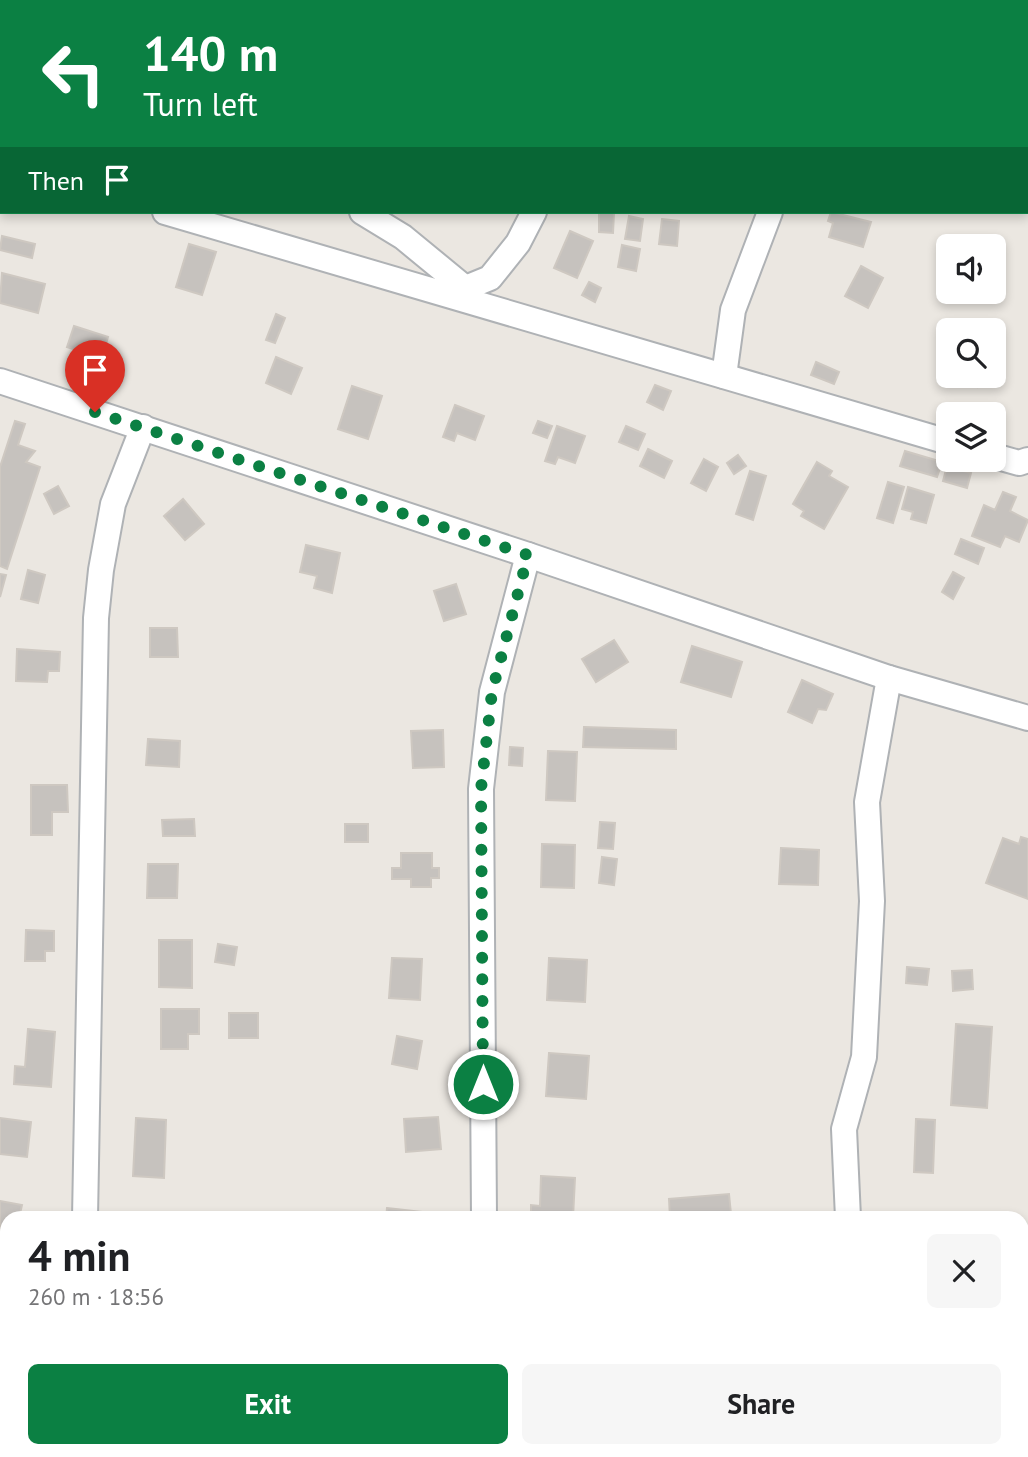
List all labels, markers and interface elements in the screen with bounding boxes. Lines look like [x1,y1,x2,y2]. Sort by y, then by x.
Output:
text: 140 m [143,21,278,85]
icon: left [28,28,119,119]
text: Turn left [143,83,258,125]
icon: arrive [98,161,136,199]
text: Then [28,164,84,197]
map controls [936,234,1006,472]
button: sound [936,234,1006,304]
button: search [936,318,1006,388]
pin [65,340,125,412]
icon: arrive [76,351,114,389]
button: layers [936,402,1006,472]
position arrow [446,1047,520,1121]
text: 4 min [28,1228,130,1283]
button: close [927,1234,1001,1308]
text: 260 m · 18:56 [28,1282,164,1311]
button: Exit [28,1364,508,1444]
button: Share [522,1364,1001,1444]

